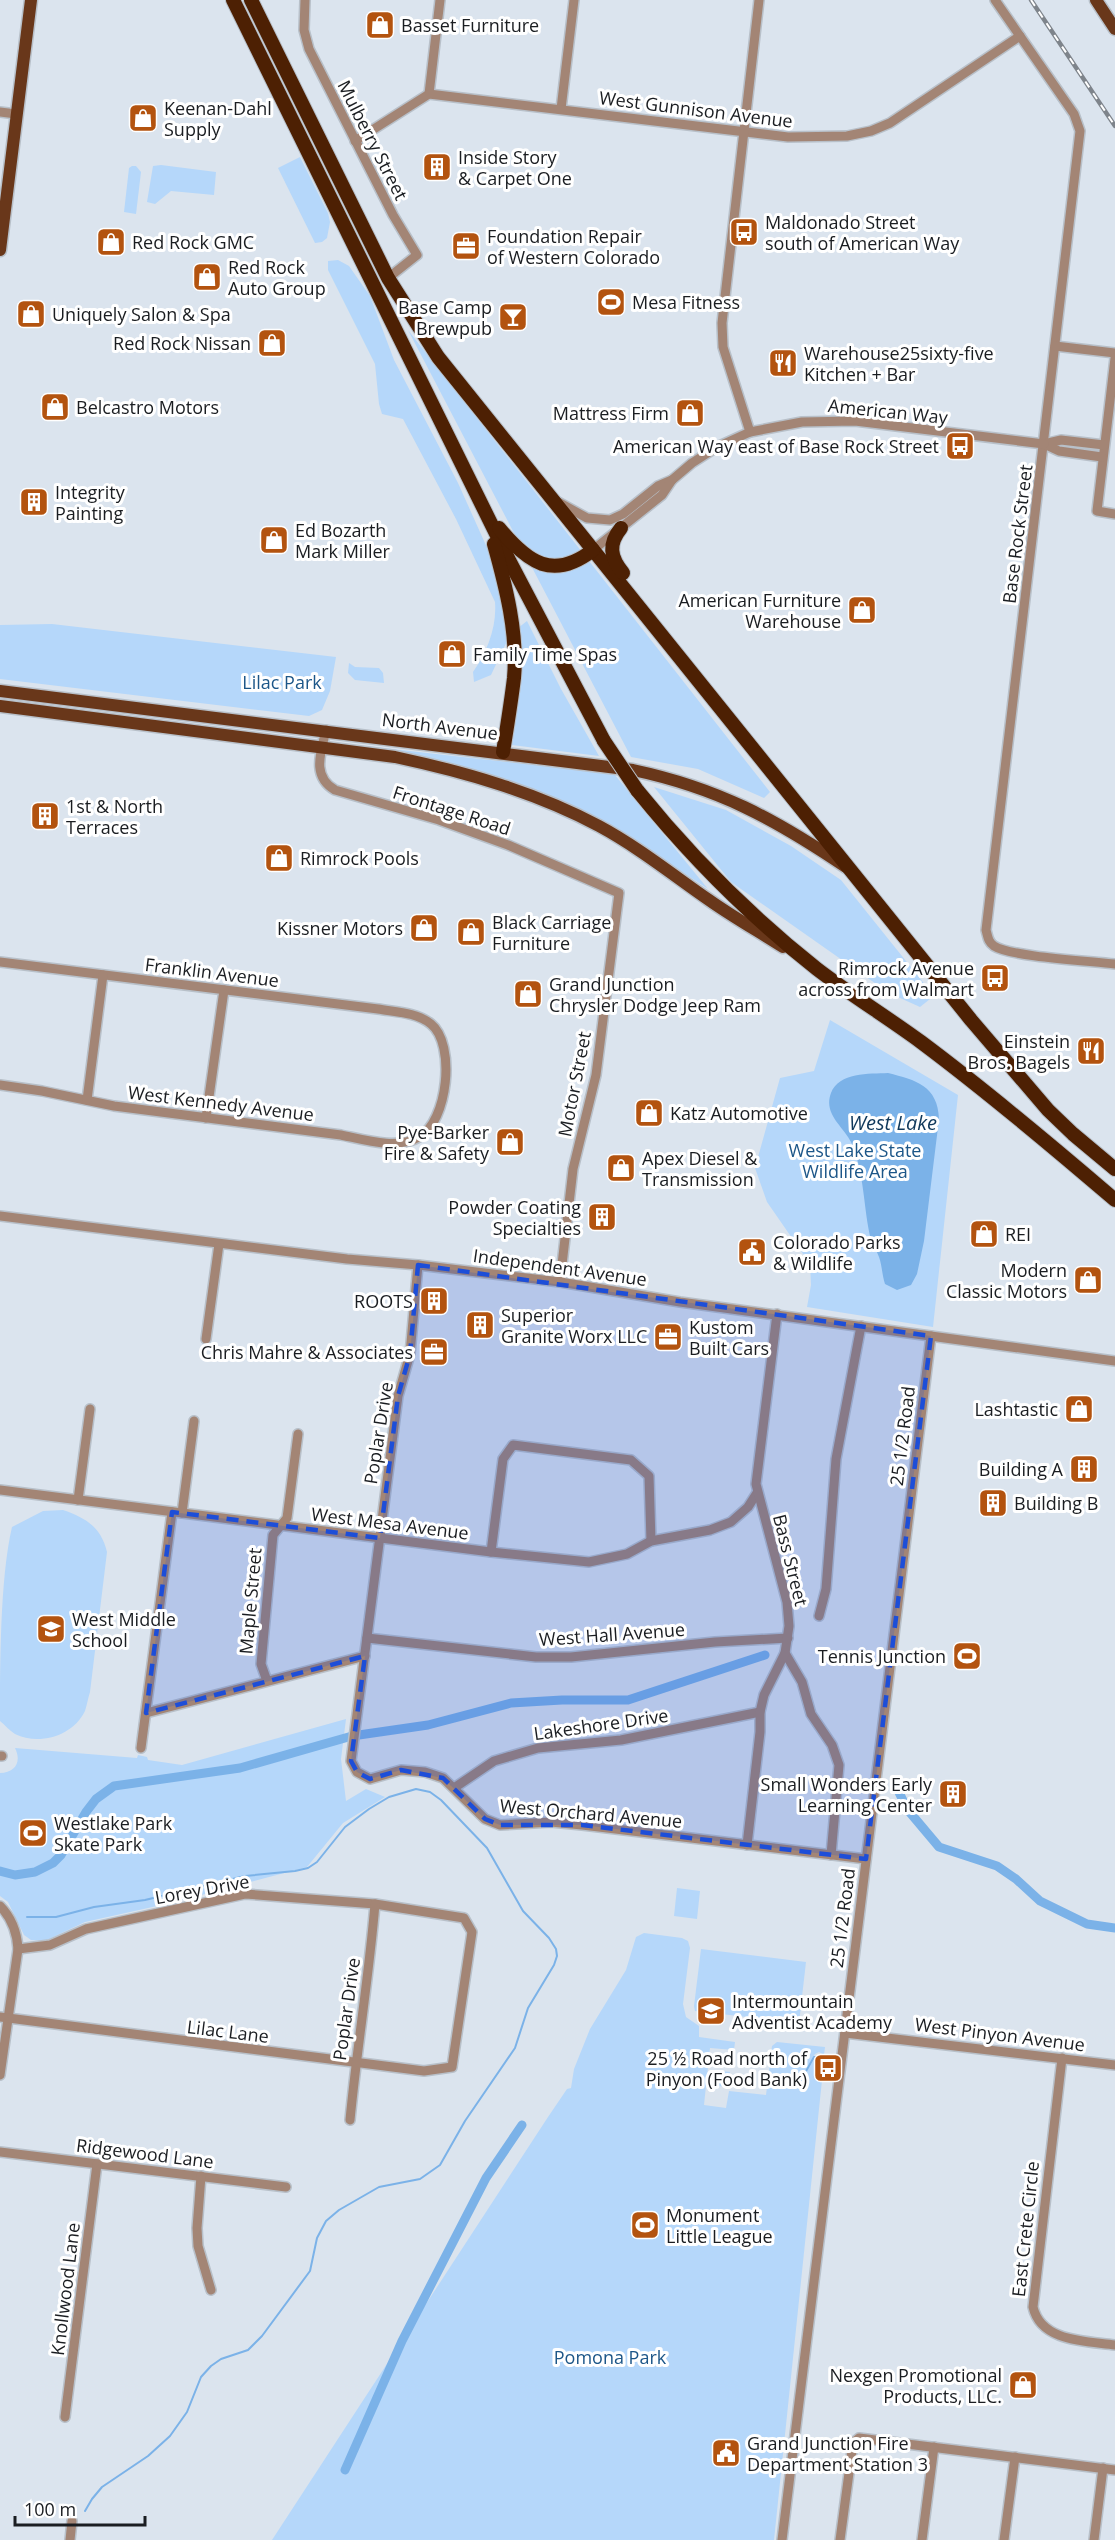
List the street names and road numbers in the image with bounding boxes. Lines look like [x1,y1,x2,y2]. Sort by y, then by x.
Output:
street label: Mulberry Street [332,76,414,204]
street label: West Gunnison Avenue [598,85,794,133]
street label: American Way [827,393,950,429]
street label: Base Rock Street [997,463,1037,605]
street label: North Avenue [381,707,499,745]
street label: Frontage Road [390,780,514,840]
street label: Franklin Avenue [144,952,280,992]
street label: Motor Street [552,1029,596,1139]
street label: West Kennedy Avenue [127,1080,315,1126]
street label: Independent Avenue [472,1243,648,1291]
street label: Poplar Drive [358,1380,398,1486]
street label: 25 1/2 Road [884,1385,920,1487]
street label: West Mesa Avenue [310,1501,470,1545]
street label: Bass Street [768,1512,814,1608]
street label: Maple Street [233,1547,267,1655]
street label: West Hall Avenue [538,1617,686,1651]
street label: Lakeshore Drive [532,1703,670,1745]
street label: West Orchard Avenue [499,1793,683,1833]
street label: 25 1/2 Road [824,1867,860,1969]
street label: Lorey Drive [153,1869,251,1909]
street label: Poplar Drive [327,1956,365,2062]
street label: West Pinyon Avenue [914,2012,1086,2056]
street label: Lilac Lane [186,2014,270,2048]
street label: Ridgewood Lane [75,2133,215,2173]
street label: East Crete Circle [1006,2160,1044,2298]
street label: Knollwood Lane [45,2221,85,2357]

